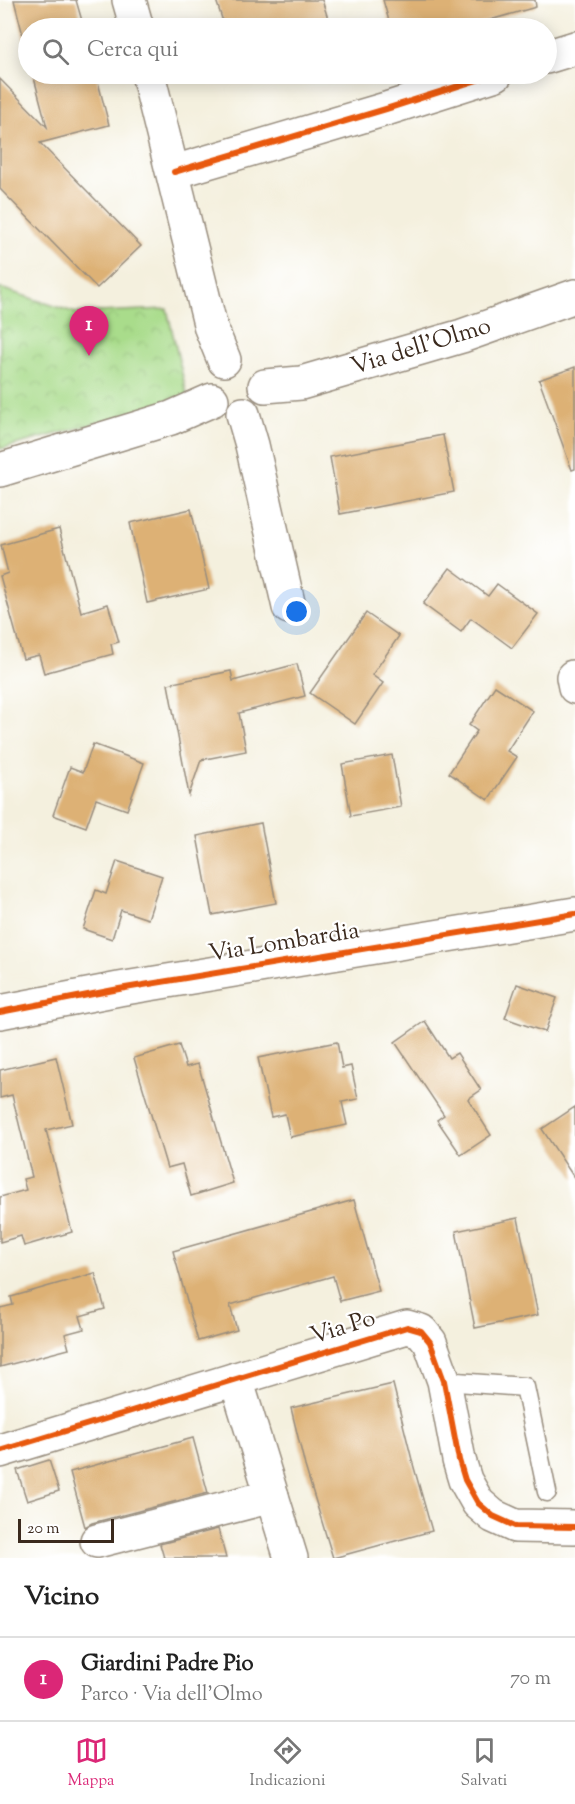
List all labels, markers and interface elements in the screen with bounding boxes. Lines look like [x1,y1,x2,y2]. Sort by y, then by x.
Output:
search box [18,18,557,84]
icon: search [39,35,72,68]
text: Cerca qui [87,35,178,67]
pin: 1 [70,306,109,356]
street label: Via dell'Olmo [347,310,495,384]
your location [282,597,311,626]
street label: Via Lombardia [206,914,362,972]
street label: Via Po [306,1302,380,1354]
scale bar [18,1516,114,1544]
text: 20 m [27,1518,60,1541]
text: Vicino [24,1579,99,1616]
text: Giardini Padre Pio [81,1649,254,1681]
text: 1 [40,1665,47,1694]
text: 70 m [510,1665,551,1694]
text: Parco · Via dell'Olmo [81,1681,263,1710]
tab: Mappa [68,1734,114,1793]
tab: Indicazioni [250,1734,325,1793]
tab: Salvati [461,1734,507,1793]

